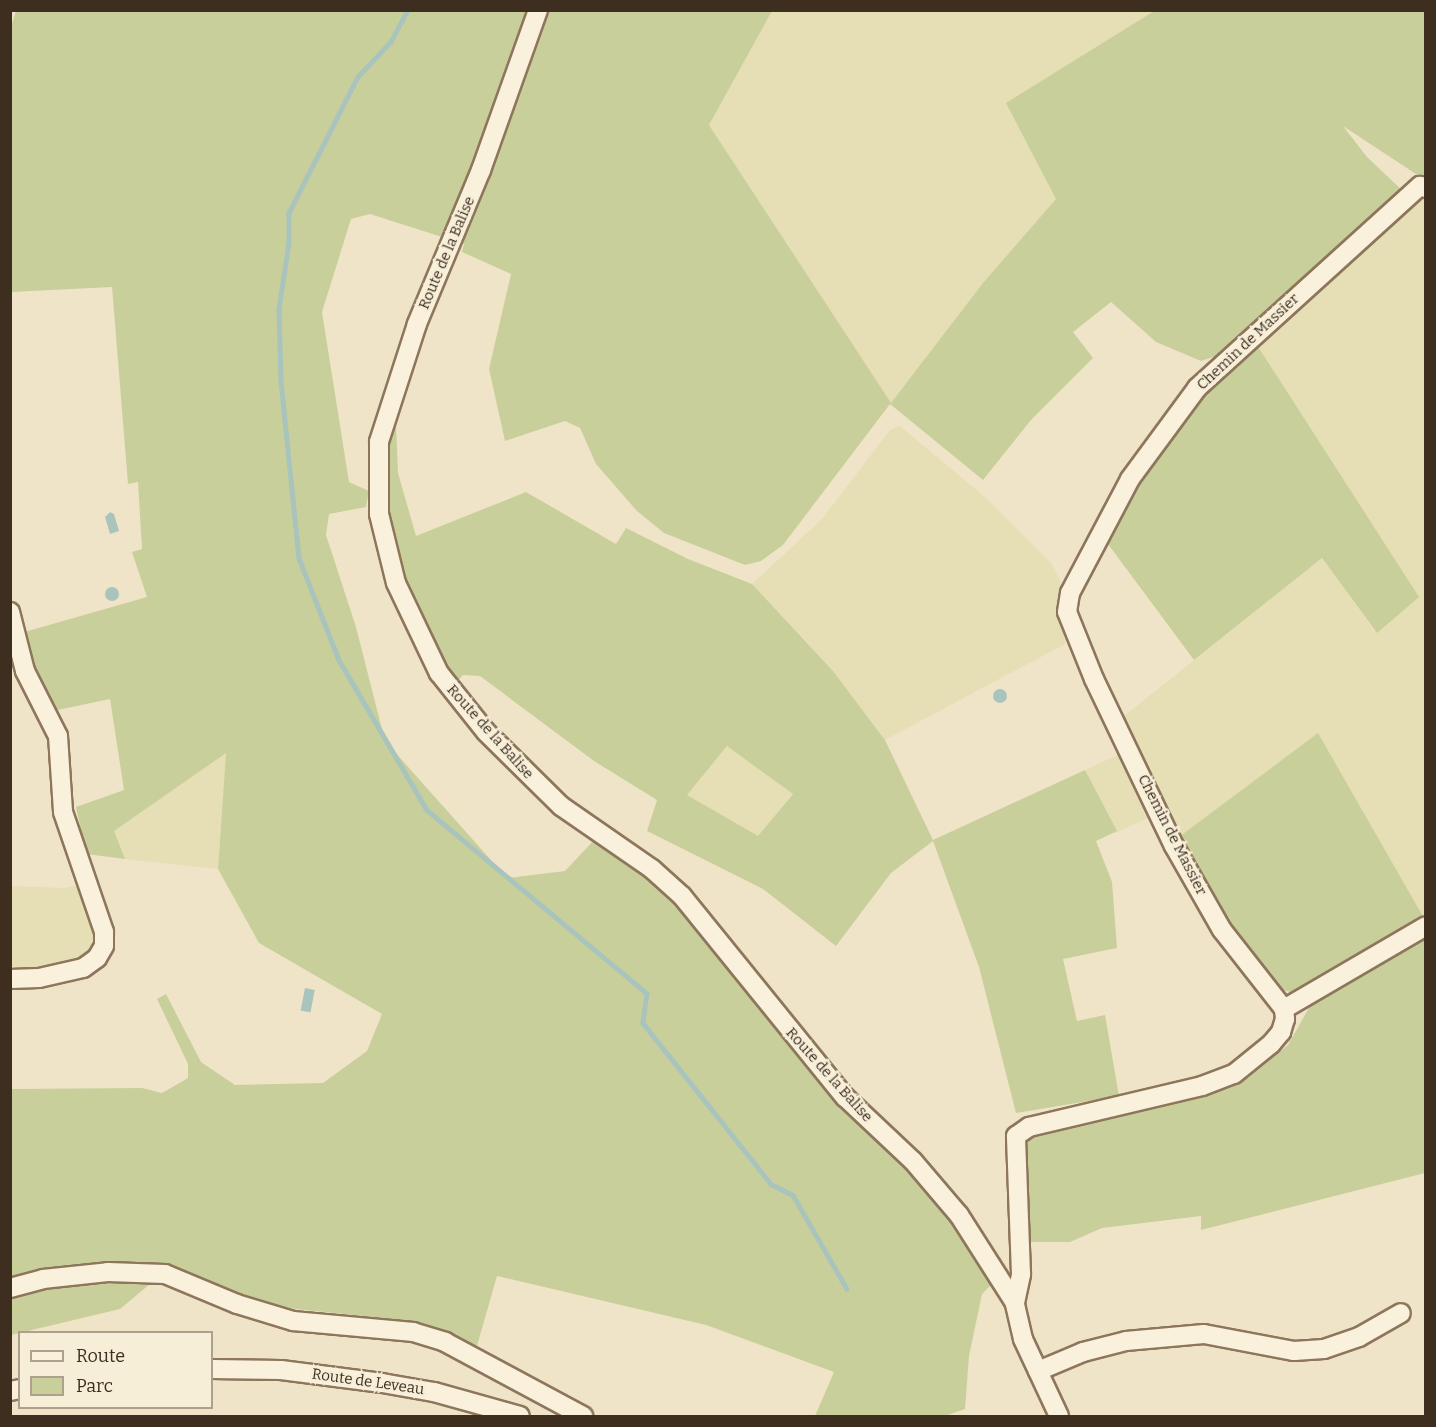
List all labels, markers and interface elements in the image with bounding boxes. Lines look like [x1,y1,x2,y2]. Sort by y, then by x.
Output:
street label: Route de la Balise [415,194,479,312]
street label: Chemin de Massier [1193,290,1303,394]
street label: Route de la Balise [443,681,537,783]
street label: Chemin de Massier [1134,772,1210,898]
street label: Route de la Balise [782,1024,876,1126]
legend [18,1331,213,1409]
text: Route [76,1345,125,1367]
street label: Route de Leveau [311,1365,425,1399]
text: Parc [76,1375,113,1397]

